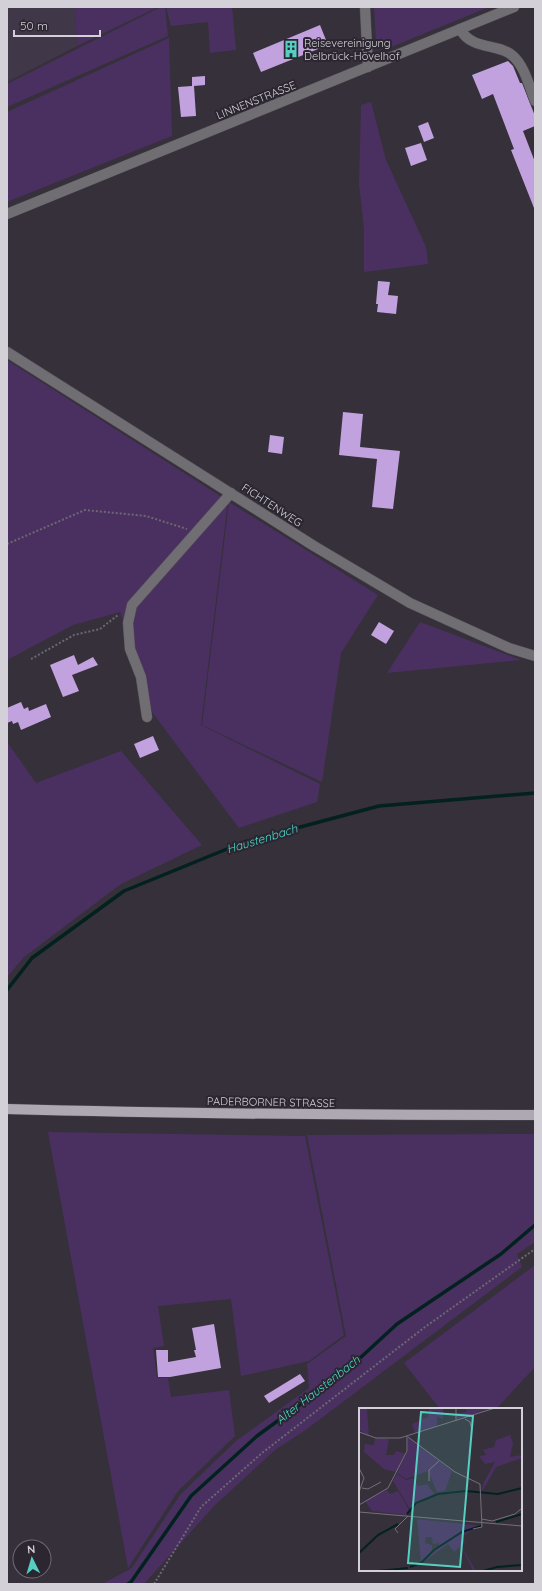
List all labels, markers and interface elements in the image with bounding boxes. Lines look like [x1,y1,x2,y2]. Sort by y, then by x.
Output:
scale bar [14,12,100,38]
text: 50 m [20,18,48,33]
place label: Reisevereinigung Delbrück-Hövelhof [304,36,400,63]
building icon: Reisevereinigung Delbrück-Hövelhof [281,39,301,59]
street label: LINNENSTRASSE [214,78,298,122]
street label: FICHTENWEG [239,480,305,530]
water label: Haustenbach [224,821,299,856]
street label: PADERBORNER STRASSE [207,1094,335,1110]
water label: Alter Haustenbach [273,1352,363,1427]
inset map [359,1408,522,1571]
north arrow [12,1539,52,1579]
text: N [26,1542,36,1556]

